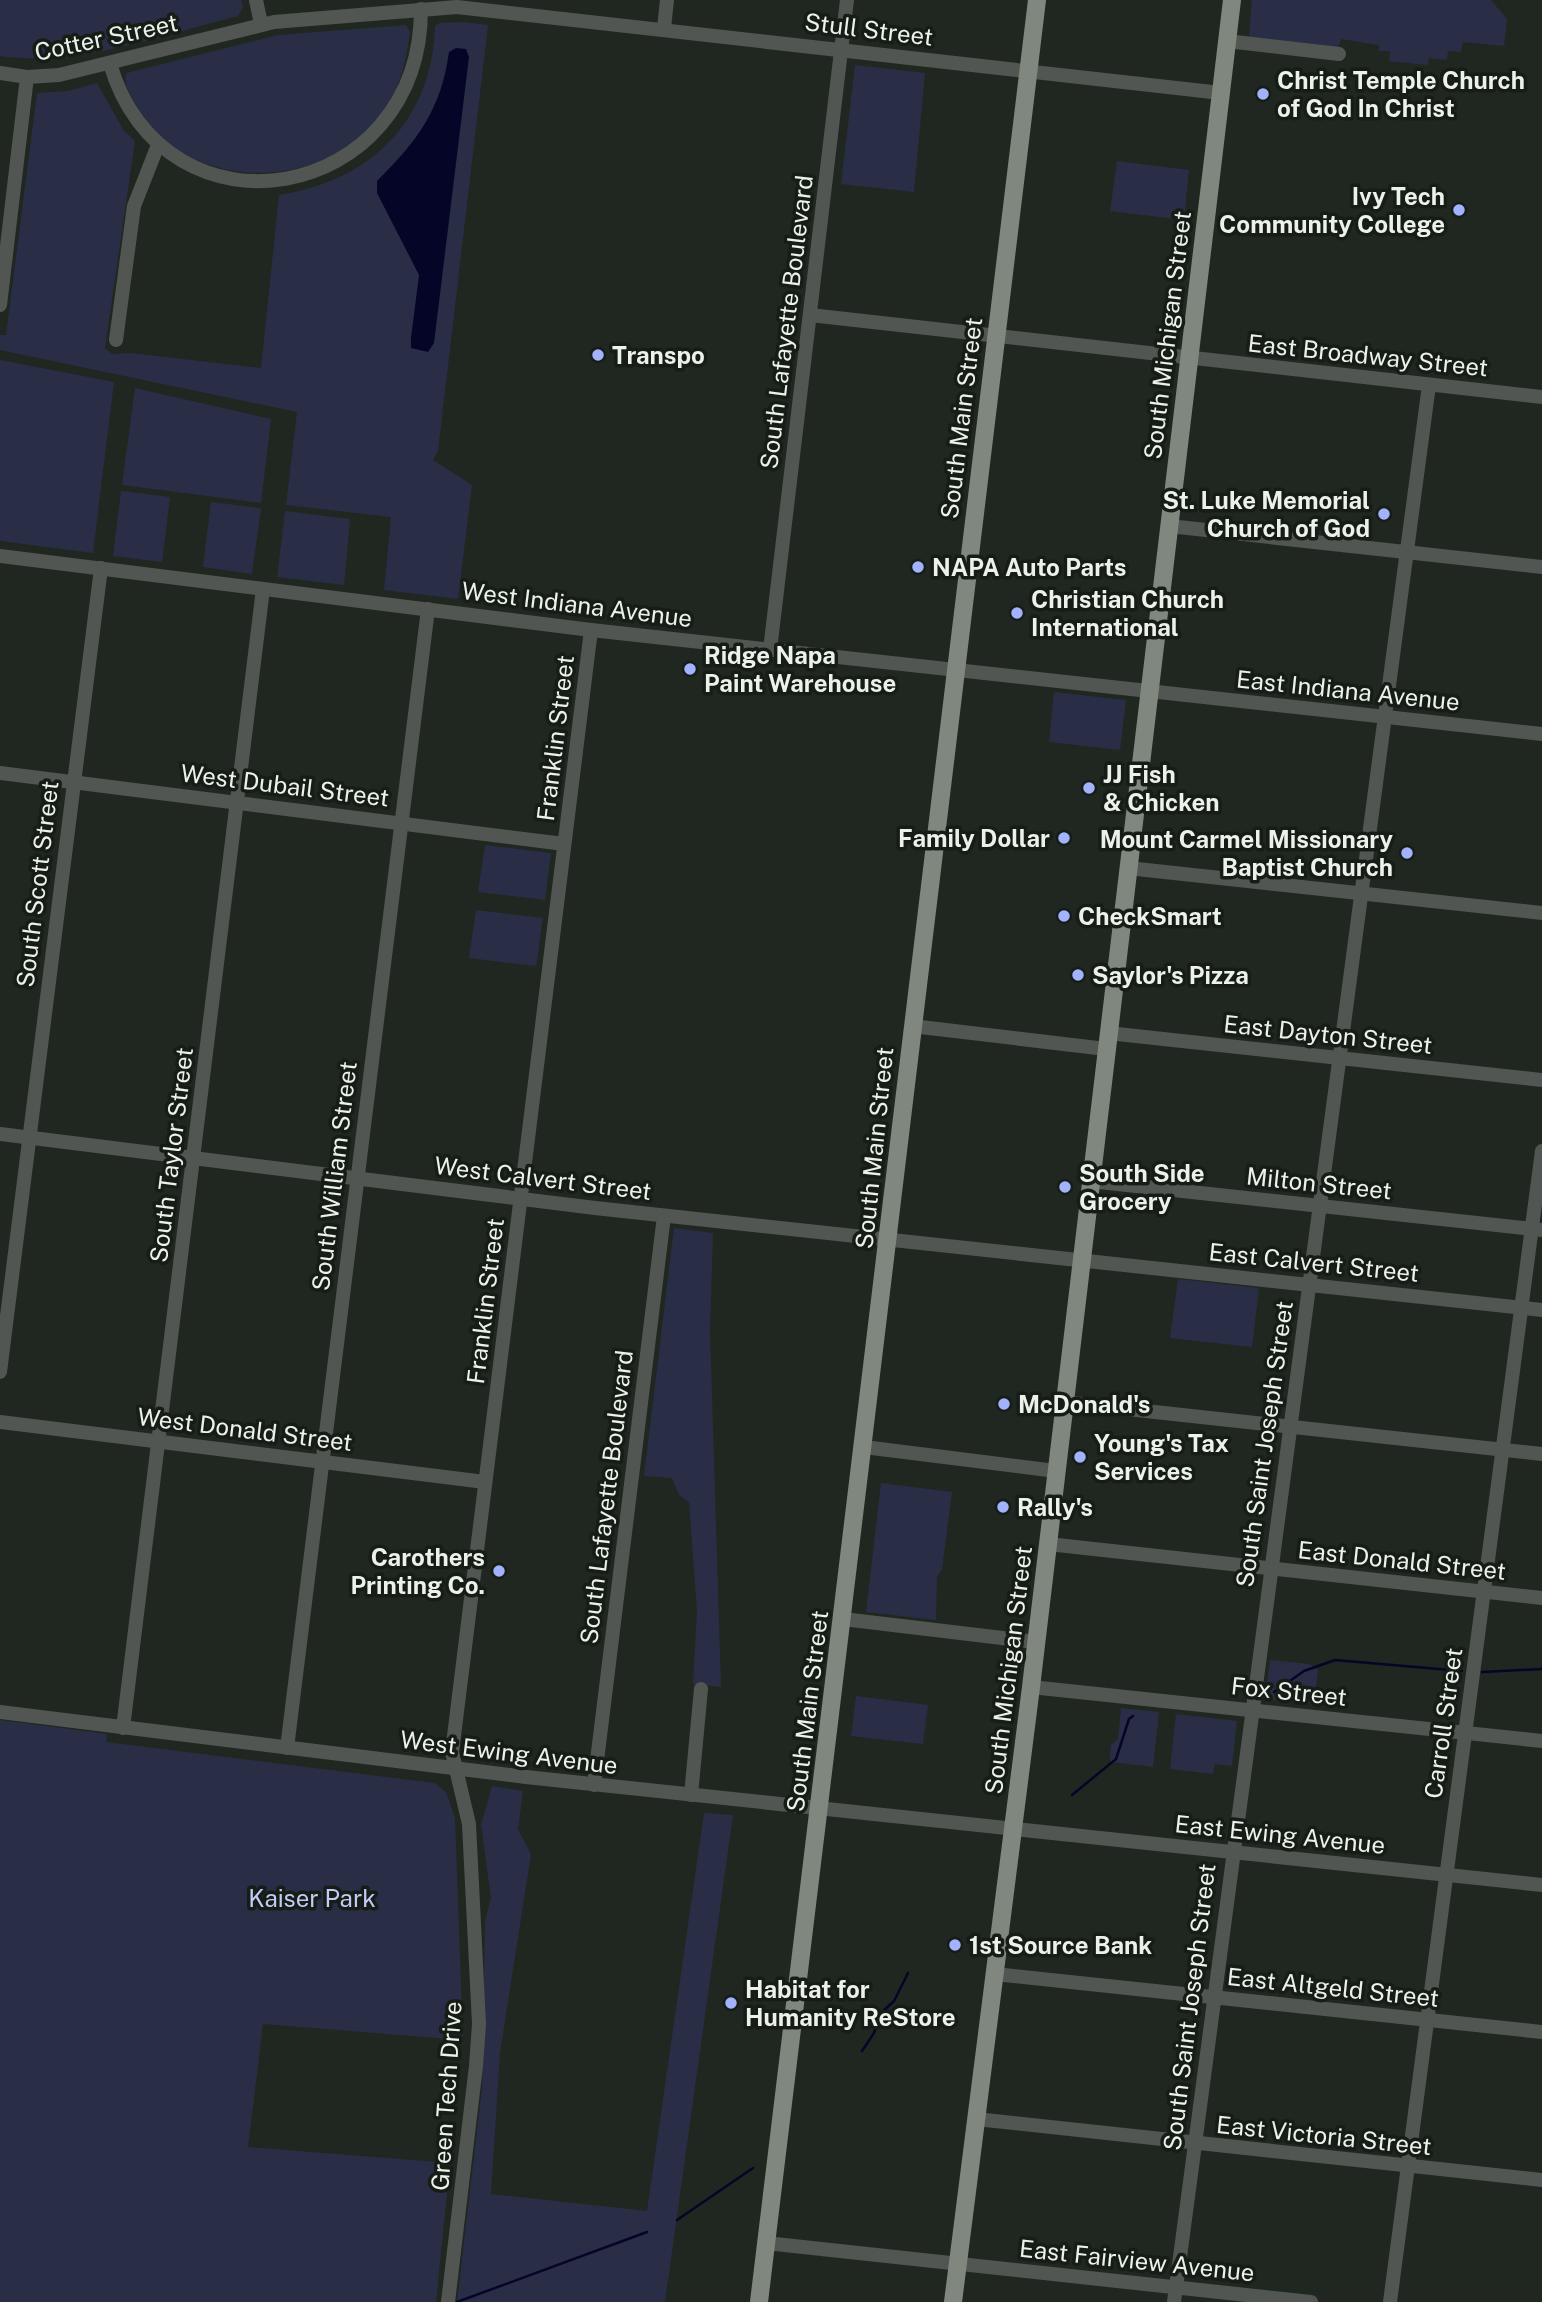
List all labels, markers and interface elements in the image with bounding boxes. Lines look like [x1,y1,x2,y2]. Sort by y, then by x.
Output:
street label: Stull Street [803,7,935,51]
street label: Cotter Street [32,8,180,66]
place label: Christ Temple Church of God In Christ [1277,66,1525,122]
marker: Christ Temple Church of God In Christ [1255,86,1271,102]
street label: South Lafayette Boulevard [754,173,818,471]
place label: Ivy Tech Community College [1219,182,1445,238]
marker: Ivy Tech Community College [1451,202,1467,218]
street label: South Michigan Street [1138,209,1196,461]
street label: South Main Street [935,316,987,520]
street label: East Broadway Street [1247,328,1489,382]
place label: Transpo [612,341,705,369]
marker: Transpo [590,347,606,363]
place label: St. Luke Memorial Church of God [1162,486,1370,542]
marker: St. Luke Memorial Church of God [1376,506,1392,522]
place label: NAPA Auto Parts [932,553,1127,581]
marker: NAPA Auto Parts [910,559,926,575]
street label: West Indiana Avenue [460,576,694,632]
place label: Christian Church International [1031,585,1224,641]
marker: Christian Church International [1009,605,1025,621]
place label: Ridge Napa Paint Warehouse [704,641,896,697]
street label: Franklin Street [531,653,579,823]
marker: Ridge Napa Paint Warehouse [682,661,698,677]
street label: East Indiana Avenue [1235,664,1461,716]
street label: West Dubail Street [179,758,391,812]
place label: JJ Fish & Chicken [1103,760,1219,816]
street label: South Scott Street [10,779,64,989]
marker: JJ Fish & Chicken [1081,780,1097,796]
place label: Family Dollar [898,824,1050,852]
place label: Mount Carmel Missionary Baptist Church [1100,825,1393,881]
marker: Family Dollar [1056,830,1072,846]
marker: Mount Carmel Missionary Baptist Church [1399,845,1415,861]
place label: CheckSmart [1078,902,1222,930]
marker: CheckSmart [1056,908,1072,924]
place label: Saylor's Pizza [1092,961,1249,989]
marker: Saylor's Pizza [1070,967,1086,983]
street label: East Dayton Street [1222,1009,1434,1059]
street label: South Taylor Street [144,1046,198,1264]
street label: South Main Street [849,1046,899,1250]
street label: South William Street [306,1060,362,1292]
street label: West Calvert Street [433,1151,653,1205]
place label: South Side Grocery [1079,1159,1205,1215]
street label: Milton Street [1245,1161,1393,1205]
marker: South Side Grocery [1057,1179,1073,1195]
street label: Franklin Street [461,1216,509,1386]
street label: East Calvert Street [1208,1237,1420,1287]
street label: South Saint Joseph Street [1230,1299,1298,1589]
street label: South Lafayette Boulevard [574,1348,638,1646]
place label: McDonald's [1018,1390,1150,1418]
marker: McDonald's [996,1396,1012,1412]
street label: West Donald Street [136,1402,354,1456]
place label: Young's Tax Services [1094,1429,1229,1485]
marker: Young's Tax Services [1072,1449,1088,1465]
place label: Rally's [1017,1493,1093,1521]
marker: Rally's [995,1499,1011,1515]
street label: East Donald Street [1297,1535,1507,1585]
place label: Carothers Printing Co. [350,1543,485,1599]
street label: South Michigan Street [979,1544,1037,1796]
marker: Carothers Printing Co. [491,1563,507,1579]
street label: South Main Street [781,1609,833,1813]
street label: Carroll Street [1419,1646,1467,1800]
street label: Fox Street [1230,1671,1348,1711]
street label: West Ewing Avenue [399,1725,619,1779]
street label: East Ewing Avenue [1173,1809,1387,1859]
street label: South Saint Joseph Street [1157,1862,1221,2152]
park label: Kaiser Park [248,1884,376,1912]
place label: 1st Source Bank [969,1931,1152,1959]
marker: 1st Source Bank [947,1937,963,1953]
street label: East Altgeld Street [1226,1962,1440,2012]
place label: Habitat for Humanity ReStore [745,1975,956,2031]
marker: Habitat for Humanity ReStore [723,1995,739,2011]
street label: Green Tech Drive [425,2000,467,2192]
street label: East Victoria Street [1215,2110,1433,2160]
street label: East Fairview Avenue [1018,2234,1256,2286]

